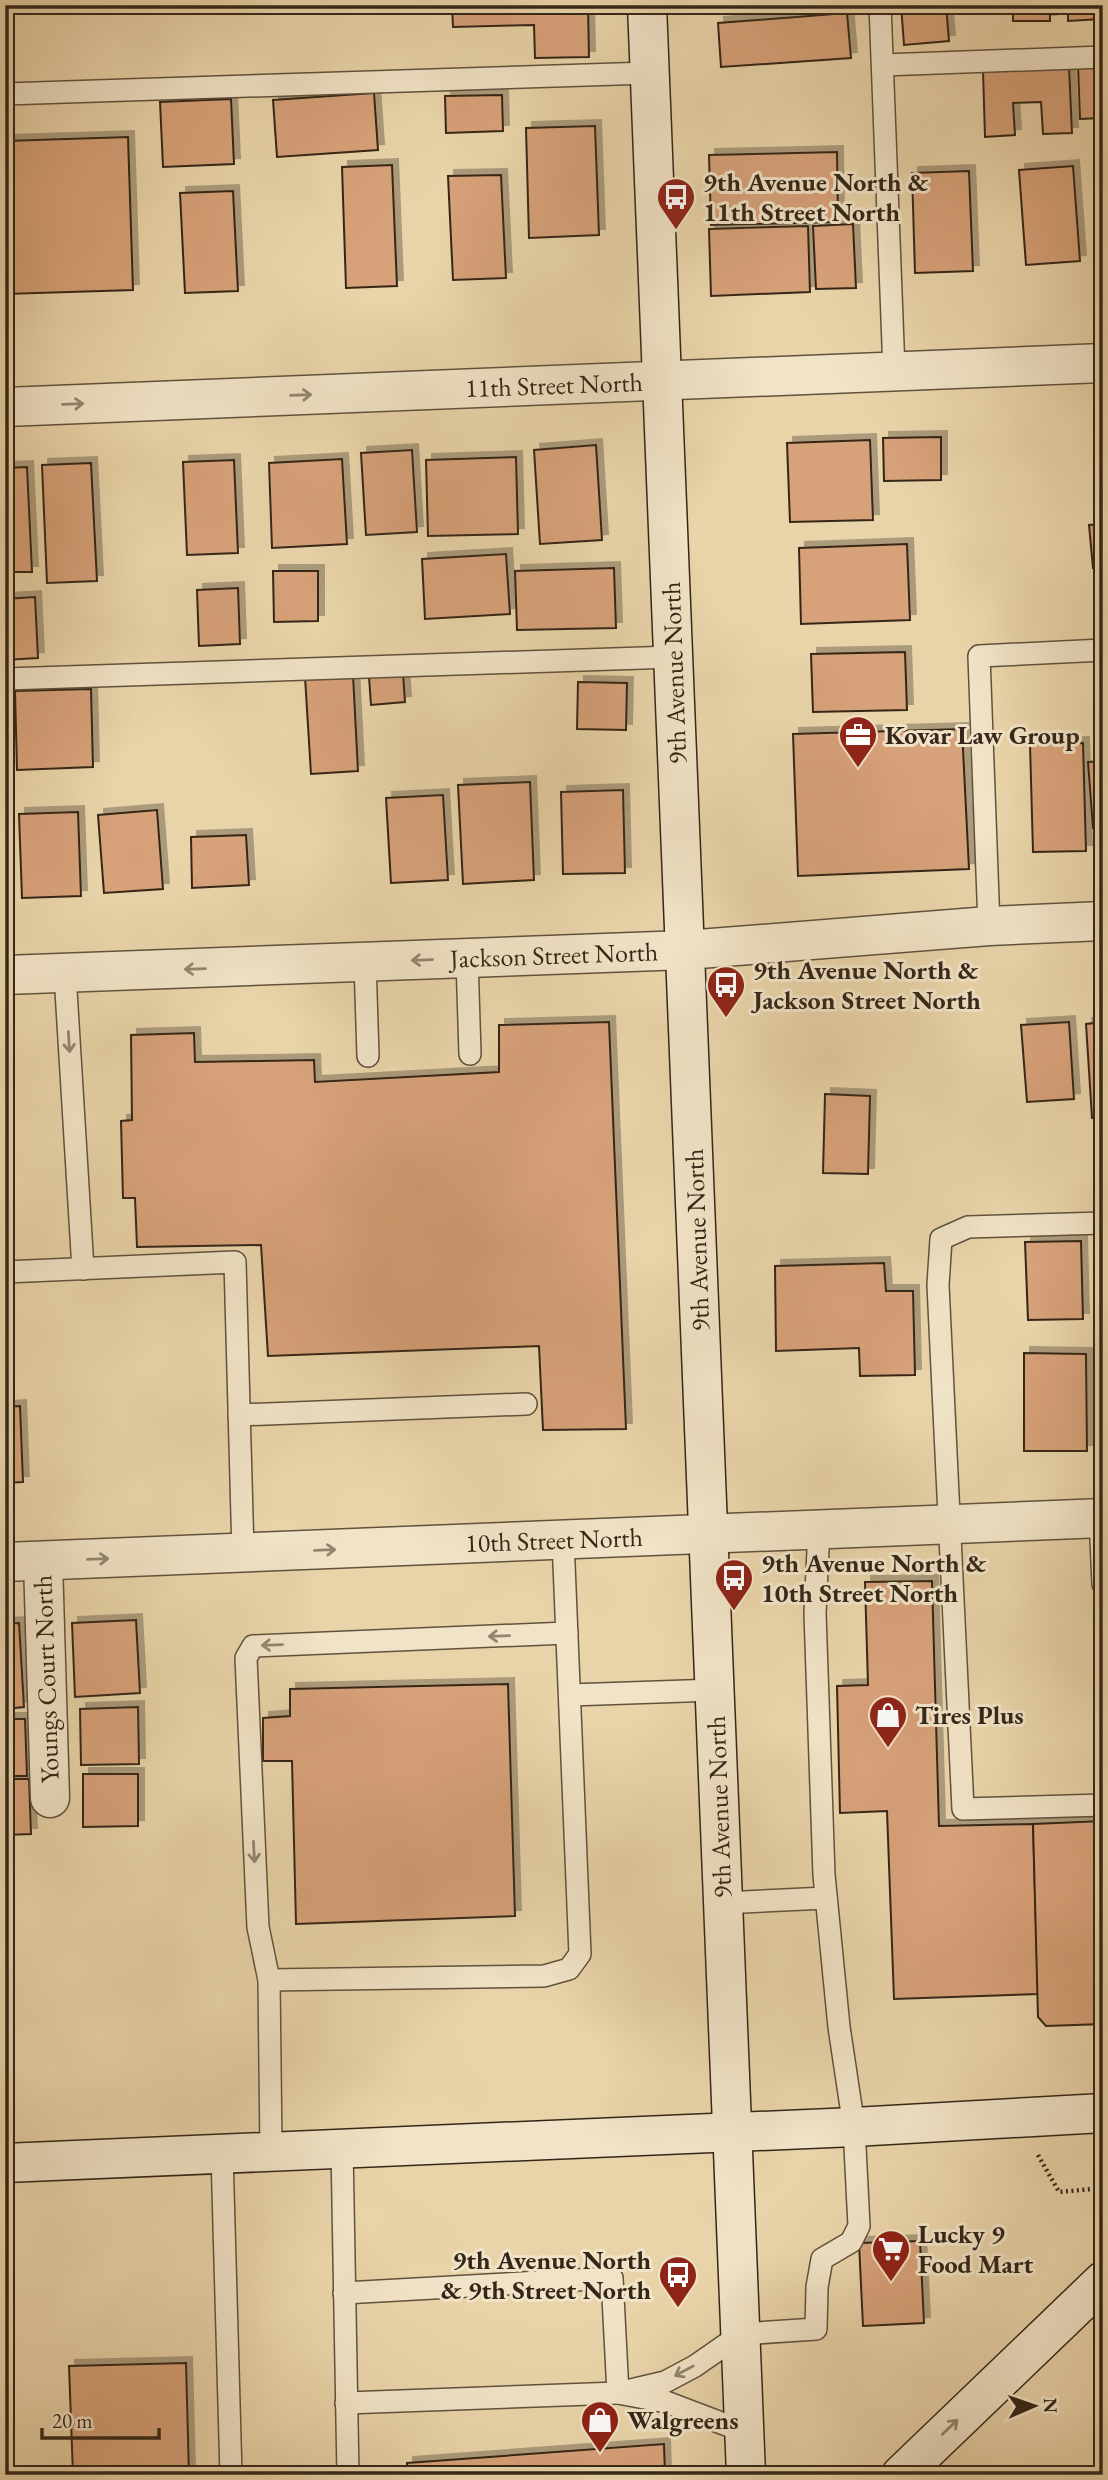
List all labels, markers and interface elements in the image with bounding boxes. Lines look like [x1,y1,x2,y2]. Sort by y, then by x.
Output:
place label: 9th Avenue North & 11th Street North [703,165,929,229]
bus stop icon: 9th Avenue North & 11th Street North [655,176,697,231]
street label: 11th Street North [465,365,643,405]
one-way arrow [289,388,312,401]
one-way arrow [62,397,85,410]
street label: 9th Avenue North [654,581,694,765]
office icon: Kovar Law Group [837,714,879,769]
place label: Kovar Law Group [885,718,1080,752]
street label: Jackson Street North [447,934,659,976]
place label: 9th Avenue North & Jackson Street North [750,953,981,1017]
one-way arrow [411,954,434,967]
one-way arrow [184,962,207,976]
bus stop icon: 9th Avenue North & Jackson Street North [705,964,747,1019]
one-way arrow [63,1030,76,1053]
street label: 9th Avenue North [677,1148,717,1332]
street label: 10th Street North [465,1520,643,1560]
one-way arrow [313,1543,336,1556]
place label: 9th Avenue North & 10th Street North [761,1546,987,1610]
one-way arrow [86,1552,109,1565]
bus stop icon: 9th Avenue North & 10th Street North [713,1557,755,1612]
street label: Youngs Court North [25,1574,67,1784]
one-way arrow [488,1629,511,1642]
one-way arrow [261,1639,284,1652]
shop icon: Tires Plus [867,1694,909,1749]
place label: Tires Plus [915,1698,1024,1732]
street label: 9th Avenue North [699,1715,739,1899]
one-way arrow [248,1841,261,1864]
place label: Lucky 9 Food Mart [918,2217,1034,2281]
supermarket icon: Lucky 9 Food Mart [870,2228,912,2283]
place label: 9th Avenue North & 9th Street North [441,2243,651,2307]
bus stop icon: 9th Avenue North & 9th Street North [657,2254,699,2309]
one-way arrow [674,2365,695,2379]
north arrow [1000,2372,1070,2442]
scale bar [42,2396,159,2440]
text: N [1038,2397,1063,2414]
shop icon: Walgreens [579,2399,621,2454]
place label: Walgreens [627,2403,739,2437]
text: 20 m [52,2407,93,2434]
one-way arrow [941,2419,958,2436]

